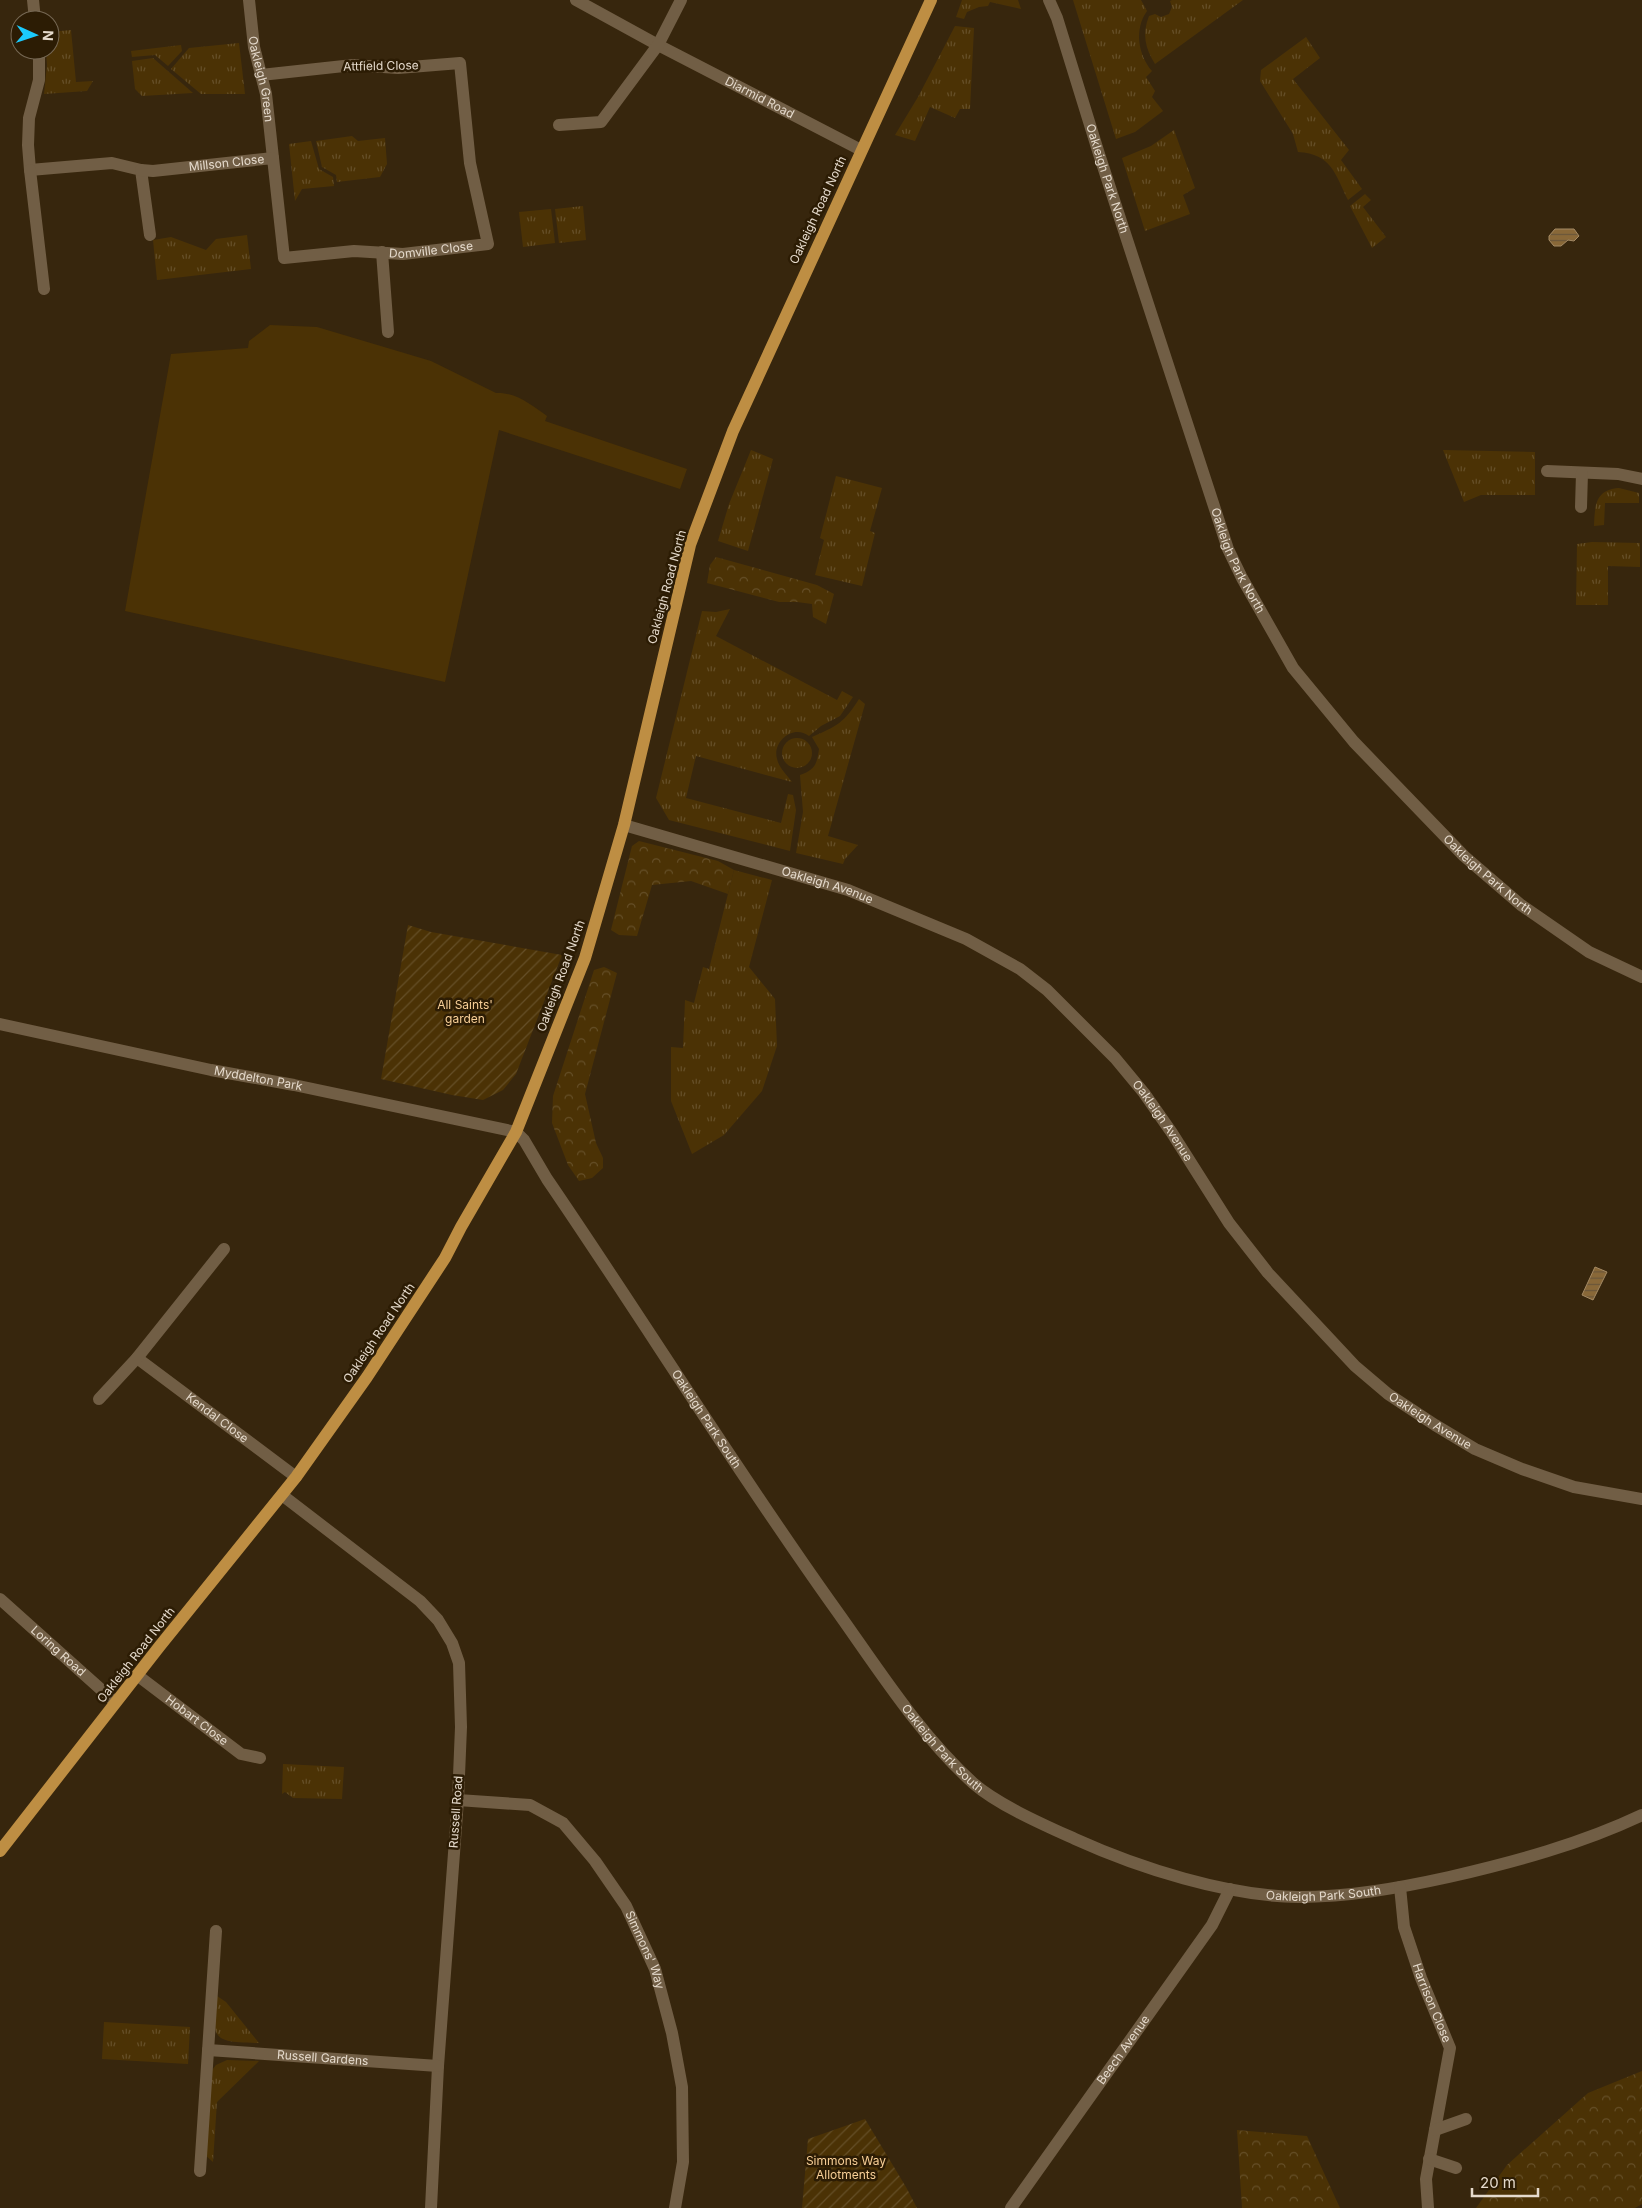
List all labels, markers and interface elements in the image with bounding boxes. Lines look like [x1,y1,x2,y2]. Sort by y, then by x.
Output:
north arrow [10,10,60,60]
text: N [40,30,57,41]
street label: Oakleigh Green [246,35,277,123]
street label: Attfield Close [343,57,419,74]
street label: Diarmid Road [723,73,797,121]
street label: Oakleigh Park North [1083,122,1132,235]
street label: Millson Close [188,151,265,174]
street label: Oakleigh Road North [786,153,849,266]
street label: Domville Close [389,238,474,261]
street label: Oakleigh Park North [1208,506,1268,616]
street label: Oakleigh Road North [644,528,689,646]
street label: Oakleigh Park North [1440,831,1536,918]
street label: Oakleigh Avenue [780,863,875,907]
street label: Oakleigh Road North [533,918,588,1034]
park label: All Saints' garden [437,997,493,1026]
street label: Myddelton Park [213,1063,304,1094]
street label: Oakleigh Avenue [1129,1077,1196,1164]
street label: Oakleigh Road North [340,1280,418,1386]
street label: Oakleigh Park South [669,1367,745,1471]
street label: Kendal Close [183,1389,252,1446]
street label: Oakleigh Avenue [1386,1389,1475,1452]
street label: Oakleigh Road North [94,1604,178,1706]
street label: Loring Road [28,1622,89,1679]
street label: Hobart Close [163,1691,231,1749]
street label: Oakleigh Park South [899,1701,987,1796]
street label: Russell Road [445,1775,466,1849]
street label: Oakleigh Park South [1265,1882,1382,1904]
street label: Simmons' Way [622,1908,668,1991]
street label: Harrison Close [1410,1961,1455,2045]
street label: Beech Avenue [1093,2012,1153,2087]
street label: Russell Gardens [277,2047,369,2068]
park label: Simmons Way Allotments [806,2153,886,2182]
scale bar [1472,2166,1538,2198]
text: 20 m [1480,2173,1516,2192]

